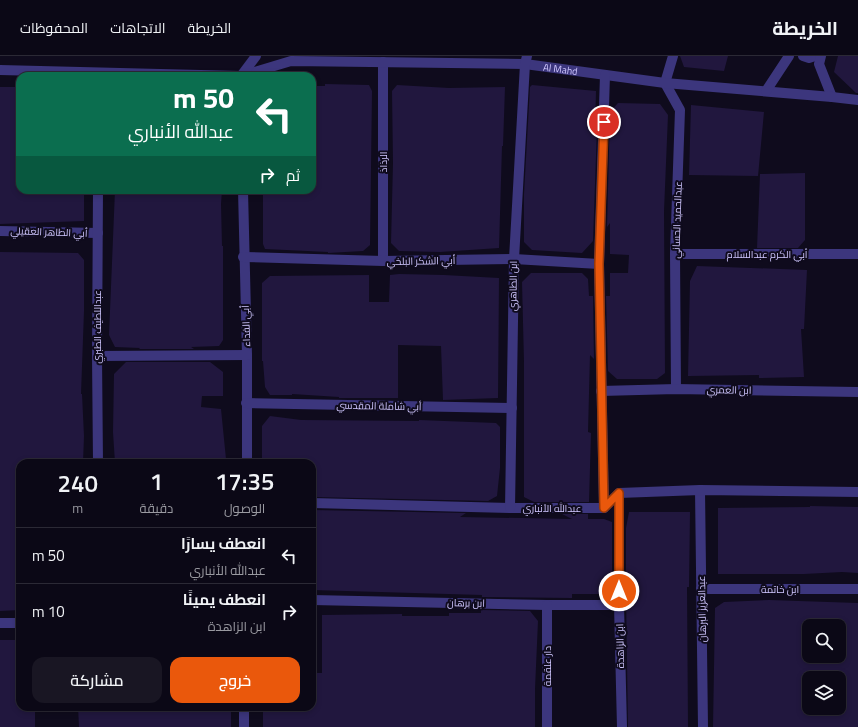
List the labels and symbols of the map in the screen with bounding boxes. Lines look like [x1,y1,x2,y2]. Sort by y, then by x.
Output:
street label: Al Mahd [542,59,579,79]
pin [587,105,621,139]
street label: الرذاذ [376,152,391,172]
street label: عبدالحميد الحساني [668,181,686,259]
street label: أبي الطاهر العقيلي [10,223,88,241]
street label: أبي الكرم عبدالسلام [726,247,808,262]
street label: أبي الشكر البلخي [387,253,456,269]
street label: ابن الطاهري [505,261,521,311]
street label: عبداللطيف الطبري [90,290,105,364]
street label: أبي الفداء [238,305,254,347]
street label: ابن العمري [706,382,752,398]
street label: أبي شاملة المقدسي [336,398,422,414]
street label: عبدالله الأنباري [523,501,582,516]
position arrow [598,570,640,612]
street label: عبدالعزيز البرهان [694,575,710,642]
street label: ابن خاتمة [761,582,799,597]
street label: ابن برهان [447,595,485,611]
street label: ابن الزاهدة [612,623,628,669]
street label: دار علقمة [540,646,555,686]

